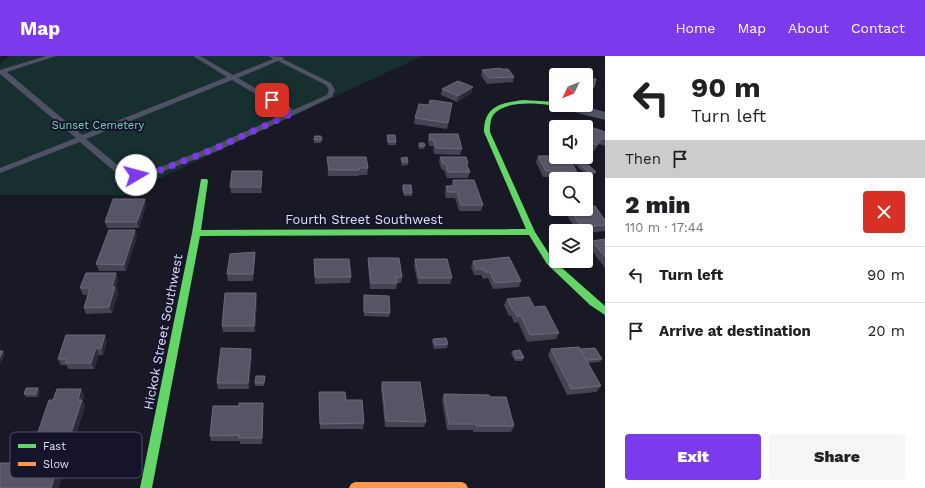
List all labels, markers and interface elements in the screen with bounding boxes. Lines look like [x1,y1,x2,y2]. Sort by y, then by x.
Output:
text: Map [20,17,60,40]
text: Home [675,20,715,36]
text: Map [737,20,766,36]
text: About [788,20,829,36]
text: Contact [851,20,905,36]
north arrow [549,68,593,112]
map controls [549,68,593,268]
text: 90 m [691,71,761,104]
icon: left [625,72,677,124]
pin [255,83,289,117]
icon: arrive [261,89,283,111]
text: Turn left [691,105,766,126]
park label: Sunset Cemetery [52,119,145,132]
button: sound [549,120,593,164]
icon: arrive [669,148,691,170]
text: Then [625,150,661,168]
position arrow [115,154,157,196]
button: search [549,172,593,216]
text: 2 min [625,191,690,219]
button: close [863,191,905,233]
street label: Fourth Street Southwest [285,212,443,227]
text: 110 m · 17:44 [625,220,704,235]
button: layers [549,224,593,268]
street label: Hickok Street Southwest [141,252,186,411]
icon: left [625,264,647,286]
text: Turn left [659,266,723,284]
text: 90 m [867,266,905,284]
icon: arrive [625,320,647,342]
text: Arrive at destination [659,322,811,340]
text: 20 m [868,322,905,340]
legend [10,432,142,478]
button: Exit [625,434,761,480]
button: Share [769,434,905,480]
text: Fast [43,440,66,453]
text: Slow [43,458,69,471]

